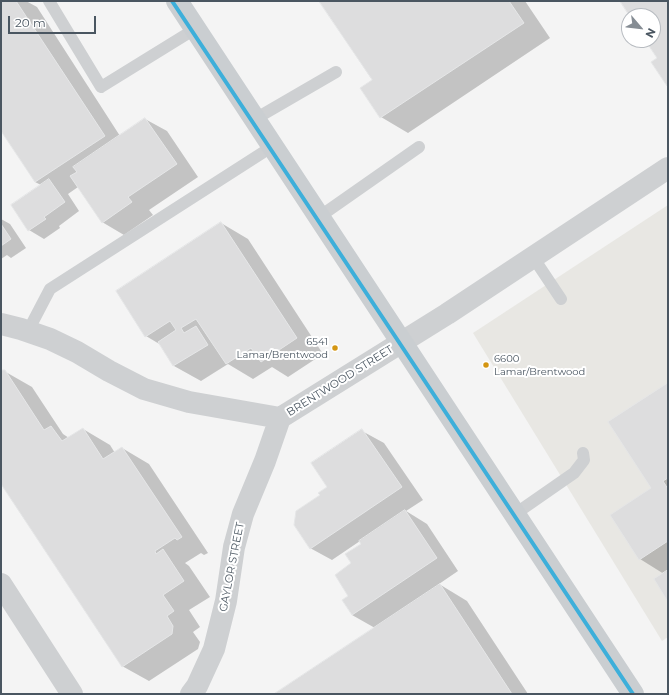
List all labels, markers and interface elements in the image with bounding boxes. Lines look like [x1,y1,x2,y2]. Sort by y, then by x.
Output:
scale bar [10,8,98,34]
north arrow [621,8,661,48]
text: 20 m [15,15,46,30]
text: N [642,26,659,40]
place label: 6541 Lamar/Brentwood [237,336,328,360]
street label: BRENTWOOD STREET [284,343,396,419]
marker: 6541 Lamar/Brentwood [330,343,340,353]
place label: 6600 Lamar/Brentwood [494,353,585,376]
marker: 6600 Lamar/Brentwood [481,360,491,370]
street label: GAYLOR STREET [217,521,247,613]

